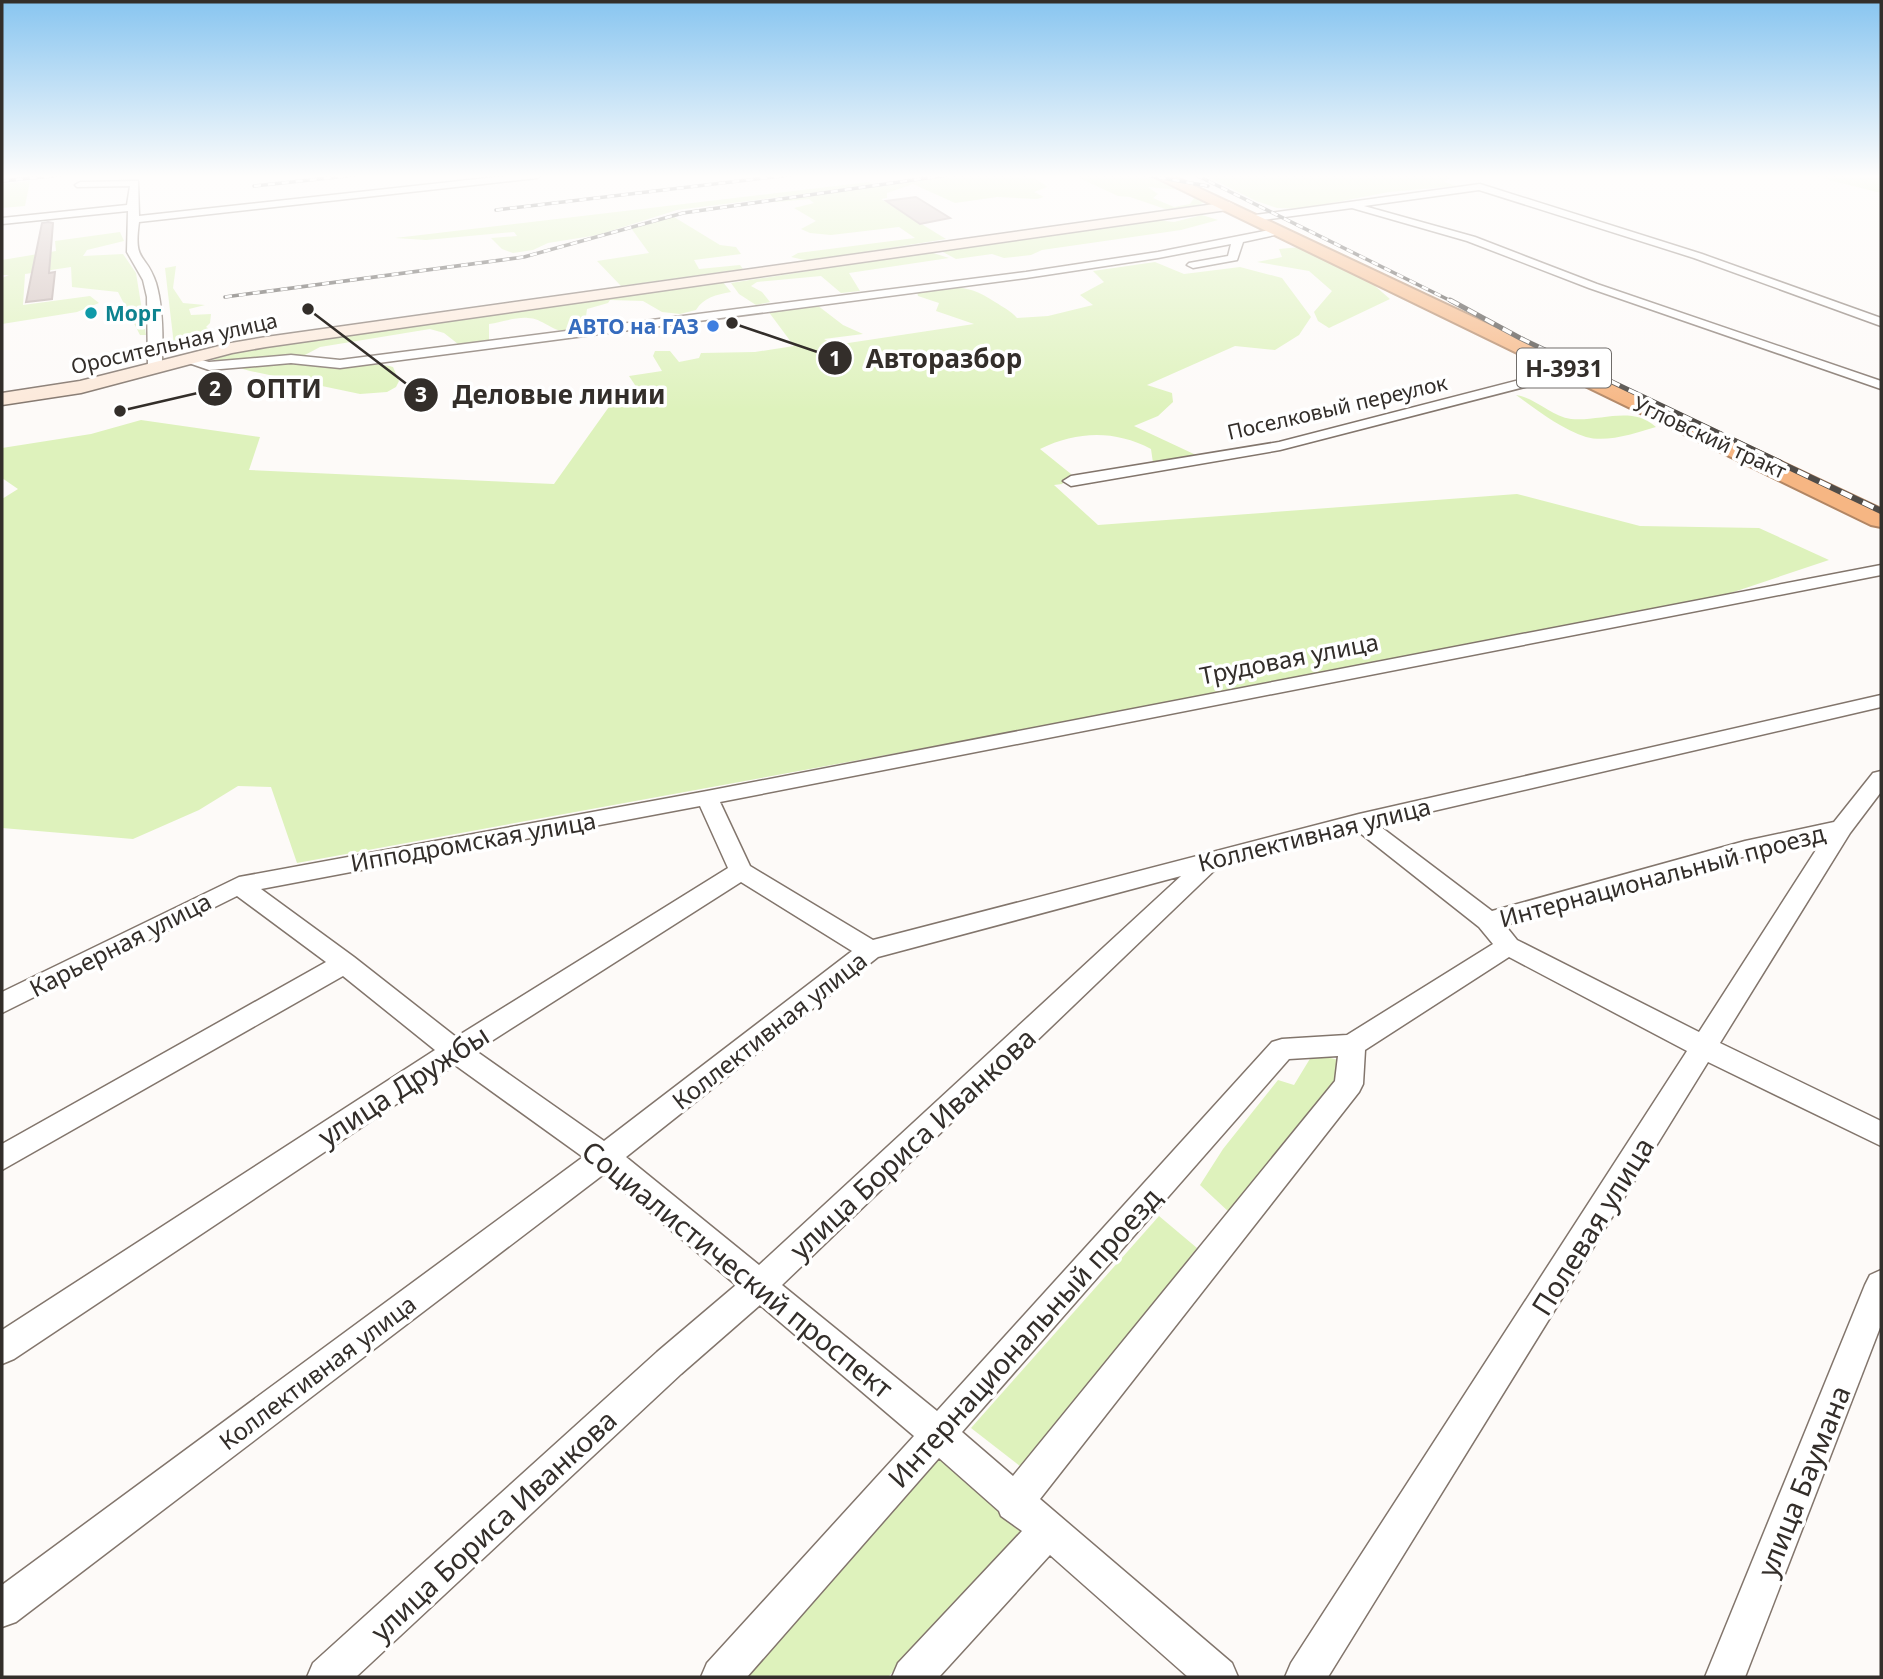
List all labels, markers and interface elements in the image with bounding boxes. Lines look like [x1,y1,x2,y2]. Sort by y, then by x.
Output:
place label: Морг [105,299,161,327]
marker: Морг [83,305,99,321]
street label: Оросительная улица [68,306,280,380]
place label: АВТО на ГАЗ [568,312,699,340]
marker: АВТО на ГАЗ [705,318,721,334]
callout: Авторазбор [817,335,1037,382]
text: Авторазбор [866,340,1022,376]
text: 1 [829,344,841,372]
road number: Н-3931 [1517,348,1611,388]
callout: ОПТИ [198,365,336,412]
street label: Поселковый переулок [1224,368,1450,446]
text: ОПТИ [246,370,322,406]
callout: Деловые линии [404,371,680,418]
text: 2 [209,374,221,402]
text: Деловые линии [452,376,666,412]
text: 3 [415,380,427,408]
street label: Угловский тракт [1629,389,1791,485]
street label: Трудовая улица [1197,625,1381,691]
street label: Коллективная улица [1194,789,1434,879]
street label: Ипподромская улица [348,803,598,879]
street label: Интернациональный проезд [1496,815,1829,934]
street label: Карьерная улица [23,884,217,1004]
street label: Коллективная улица [665,944,873,1116]
street label: улица Дружбы [310,1015,496,1155]
street label: улица Бориса Иванкова [781,1019,1043,1267]
street label: Полевая улица [1522,1130,1662,1322]
street label: Социалистический проспект [574,1132,902,1406]
street label: Интернациональный проезд [879,1179,1169,1495]
street label: Коллективная улица [212,1287,422,1457]
street label: улица Баумана [1747,1380,1859,1582]
street label: улица Бориса Иванкова [362,1401,624,1649]

